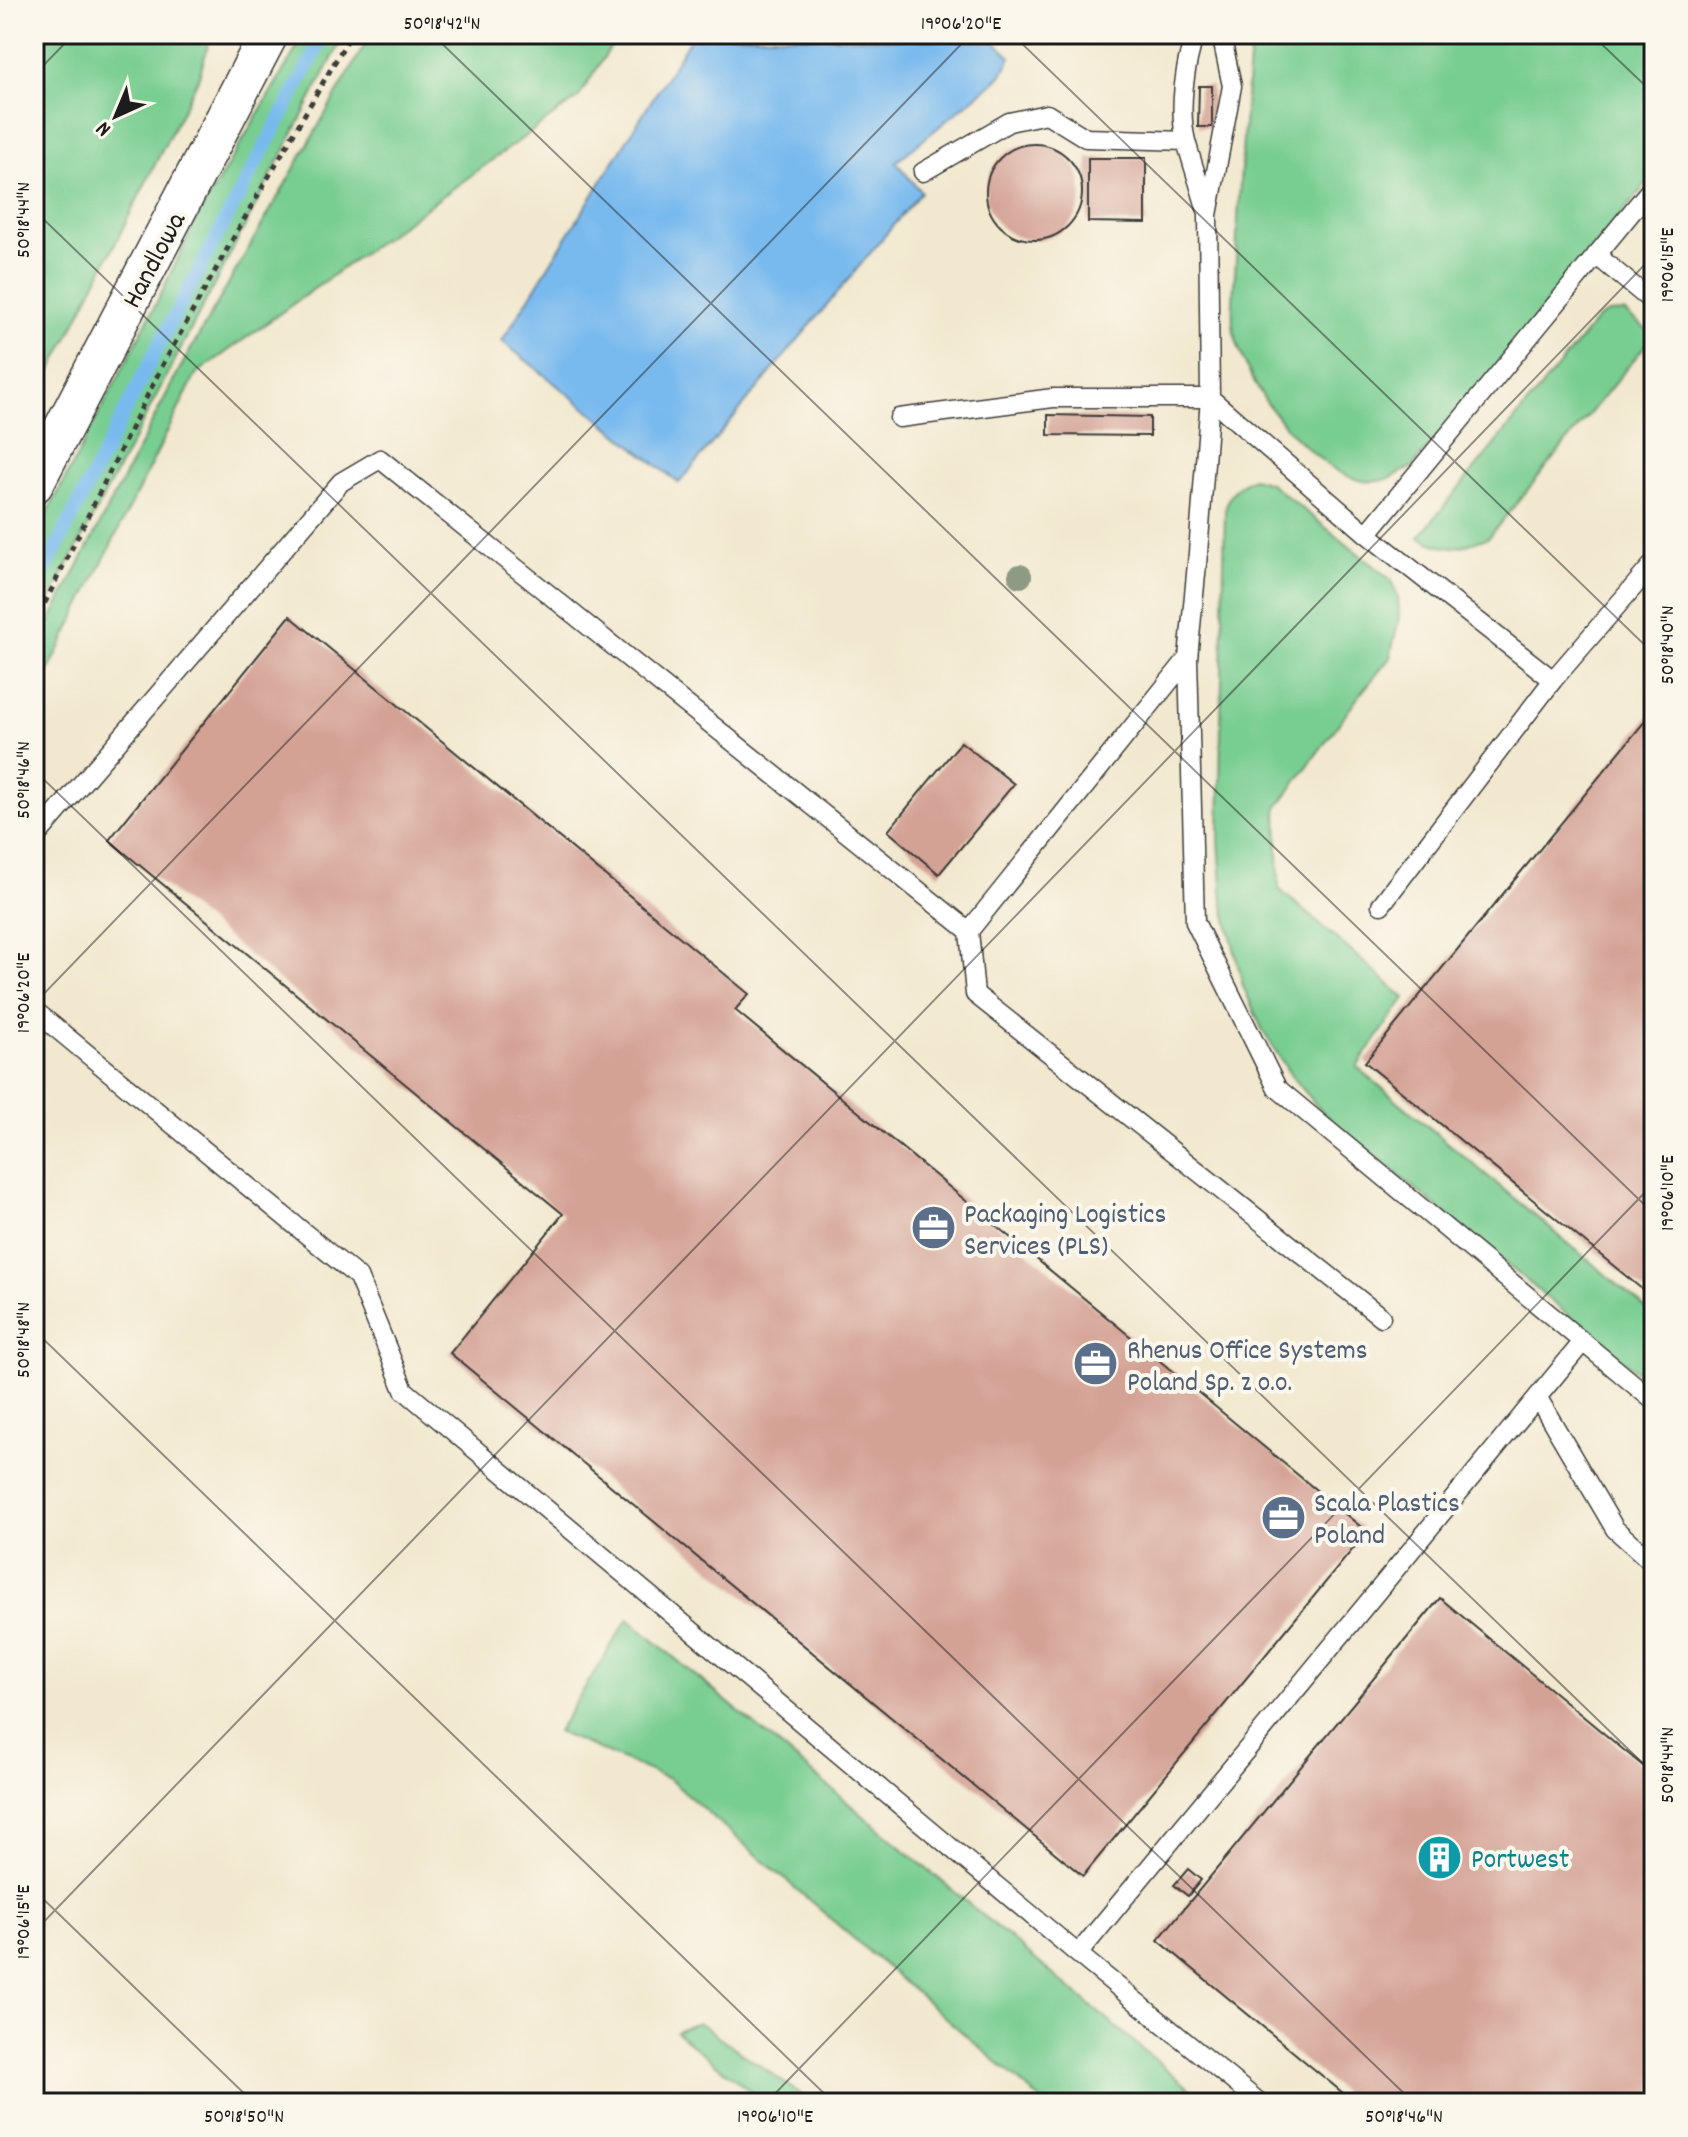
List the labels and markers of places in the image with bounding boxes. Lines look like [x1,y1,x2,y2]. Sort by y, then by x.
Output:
place label: Packaging Logistics Services (PLS) [964,1197,1166,1269]
office icon: Packaging Logistics Services (PLS) [909,1204,957,1252]
place label: Rhenus Office Systems Poland Sp. z o.o. [1127,1333,1368,1405]
office icon: Rhenus Office Systems Poland Sp. z o.o. [1072,1340,1120,1388]
place label: Scala Plastics Poland [1314,1486,1460,1558]
office icon: Scala Plastics Poland [1259,1493,1307,1541]
building icon: Portwest [1416,1833,1464,1881]
place label: Portwest [1471,1842,1569,1882]

